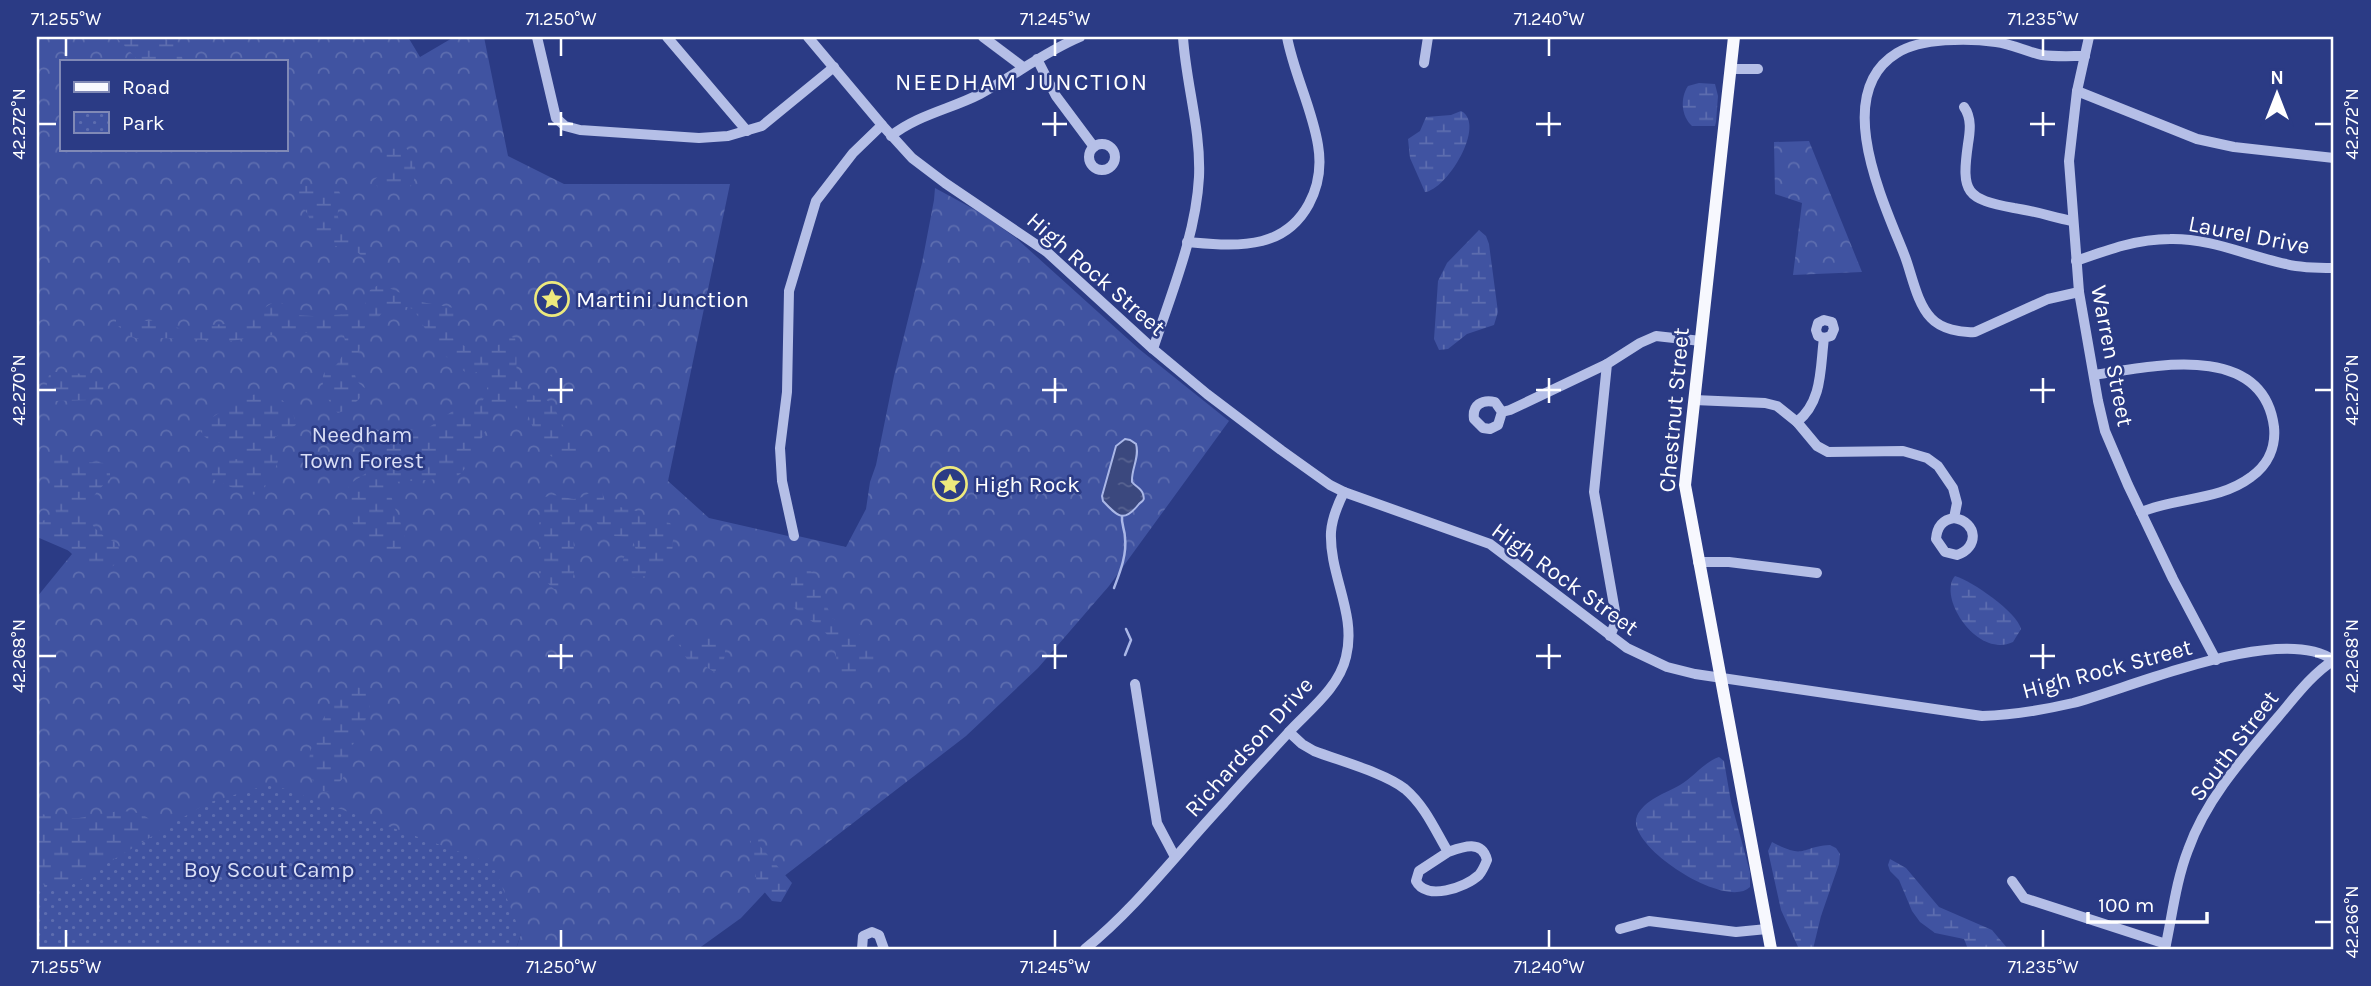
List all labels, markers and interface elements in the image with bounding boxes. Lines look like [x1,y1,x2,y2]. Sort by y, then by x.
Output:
text: 71.255°W [31,8,101,30]
text: 71.250°W [525,8,597,30]
text: 71.245°W [1020,8,1090,30]
text: 71.240°W [1513,8,1585,30]
text: 71.235°W [2007,8,2079,30]
legend [60,60,287,150]
north arrow [2242,60,2312,130]
text: N [2270,67,2284,89]
district label: NEEDHAM JUNCTION [895,68,1149,96]
text: Road [122,75,170,99]
text: 42.272°N [8,88,30,160]
text: 42.272°N [2341,88,2363,160]
text: Park [122,111,165,135]
street label: High Rock Street [1021,207,1171,342]
street label: Laurel Drive [2186,210,2312,260]
place icon: Martini Junction [533,280,571,318]
street label: Warren Street [2085,283,2139,429]
place label: Martini Junction [576,286,749,313]
street label: Chestnut Street [1653,326,1695,494]
text: 42.270°N [8,354,30,426]
text: 42.270°N [2341,354,2363,426]
park label: Needham Town Forest [300,421,424,474]
place icon: High Rock [931,465,969,503]
place label: High Rock [974,471,1080,498]
street label: High Rock Street [1486,517,1644,641]
text: 42.268°N [8,619,30,693]
text: 42.268°N [2341,619,2363,693]
street label: High Rock Street [2019,633,2195,705]
street label: Richardson Drive [1179,671,1319,823]
street label: South Street [2184,685,2285,807]
park label: Boy Scout Camp [183,856,355,883]
scale bar [2088,881,2206,925]
text: 42.266°N [2341,885,2363,959]
text: 100 m [2098,893,2155,917]
text: 71.255°W [31,956,101,978]
text: 71.250°W [525,956,597,978]
text: 71.245°W [1020,956,1090,978]
text: 71.240°W [1513,956,1585,978]
text: 71.235°W [2007,956,2079,978]

